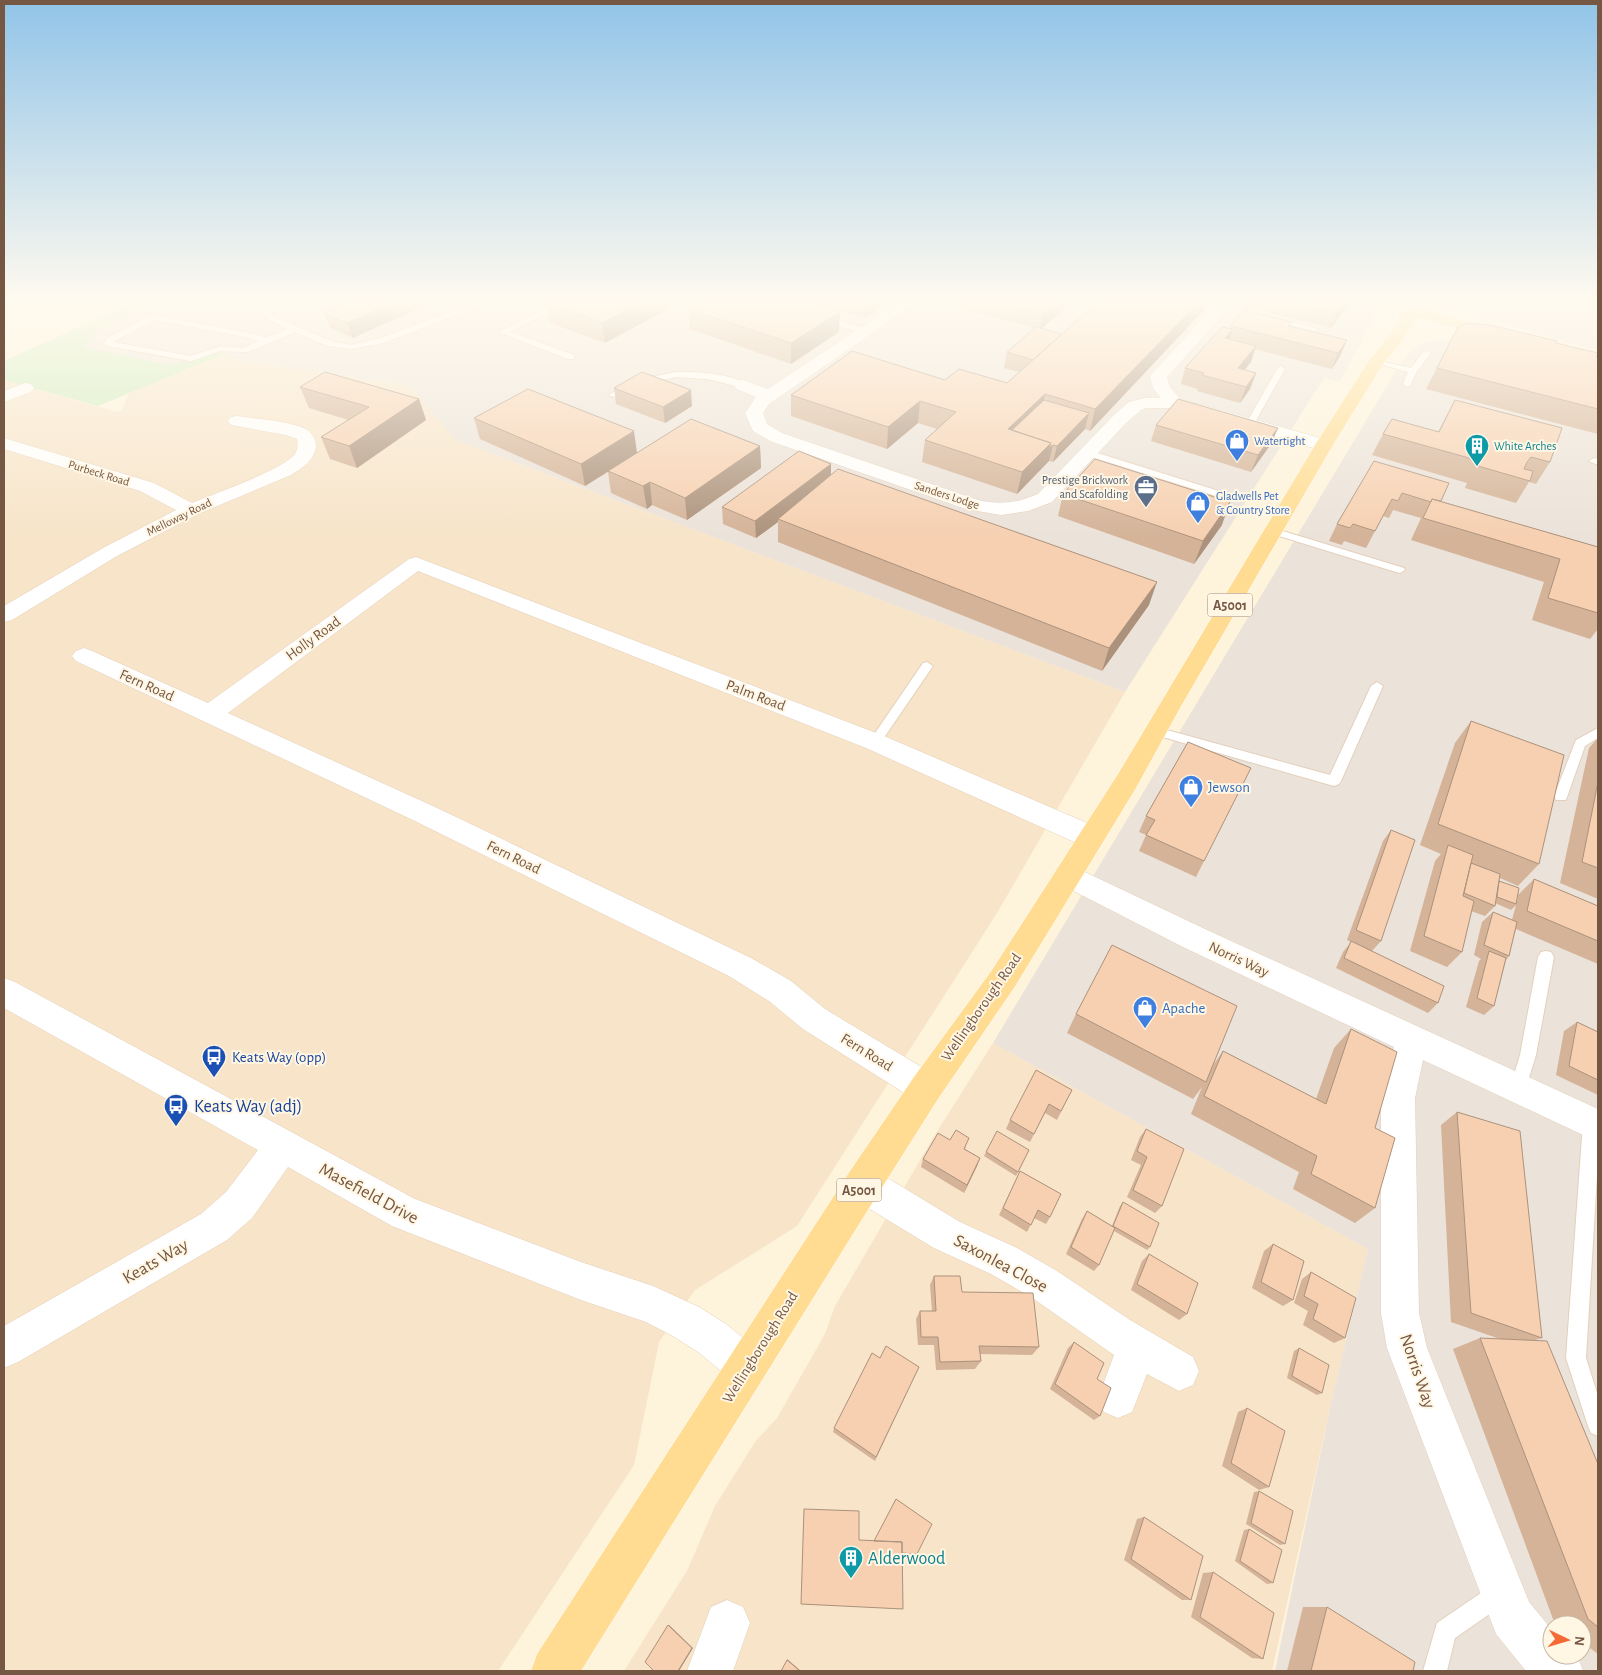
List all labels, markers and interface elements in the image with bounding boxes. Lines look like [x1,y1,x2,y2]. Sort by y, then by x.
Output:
shop icon: Watertight [1224,428,1250,462]
building icon: White Arches [1464,433,1490,467]
place label: Watertight [1254,435,1305,447]
place label: White Arches [1494,440,1556,452]
street label: Purbeck Road [67,458,131,488]
place label: Prestige Brickwork and Scafolding [1042,474,1129,500]
office icon: Prestige Brickwork and Scafolding [1133,474,1159,508]
street label: Sanders Lodge [913,479,981,511]
shop icon: Gladwells Pet & Country Store [1185,490,1211,524]
place label: Gladwells Pet & Country Store [1216,490,1290,517]
street label: Melloway Road [145,496,214,539]
road number: A5001 [1208,594,1252,616]
street label: Holly Road [283,614,344,663]
street label: Fern Road [117,667,176,704]
street label: Palm Road [724,677,788,714]
shop icon: Jewson [1178,774,1204,808]
place label: Jewson [1208,780,1250,795]
street label: Fern Road [485,838,543,877]
street label: Norris Way [1207,939,1272,980]
street label: Wellingborough Road [939,950,1024,1064]
shop icon: Apache [1132,995,1158,1029]
place label: Apache [1162,1001,1205,1016]
street label: Fern Road [838,1031,895,1074]
bus stop icon: Keats Way (opp) [201,1044,227,1078]
place label: Keats Way (opp) [232,1050,326,1065]
bus stop icon: Keats Way (adj) [163,1093,189,1127]
place label: Keats Way (adj) [194,1098,302,1116]
street label: Masefield Drive [316,1160,421,1228]
road number: A5001 [836,1178,882,1202]
street label: Saxonlea Close [951,1232,1050,1296]
street label: Keats Way [120,1236,192,1288]
street label: Wellingborough Road [720,1289,801,1405]
street label: Norris Way [1396,1332,1438,1411]
building icon: Alderwood [838,1545,864,1579]
place label: Alderwood [868,1550,945,1568]
north arrow [1542,1615,1592,1665]
text: N [1572,1636,1586,1647]

